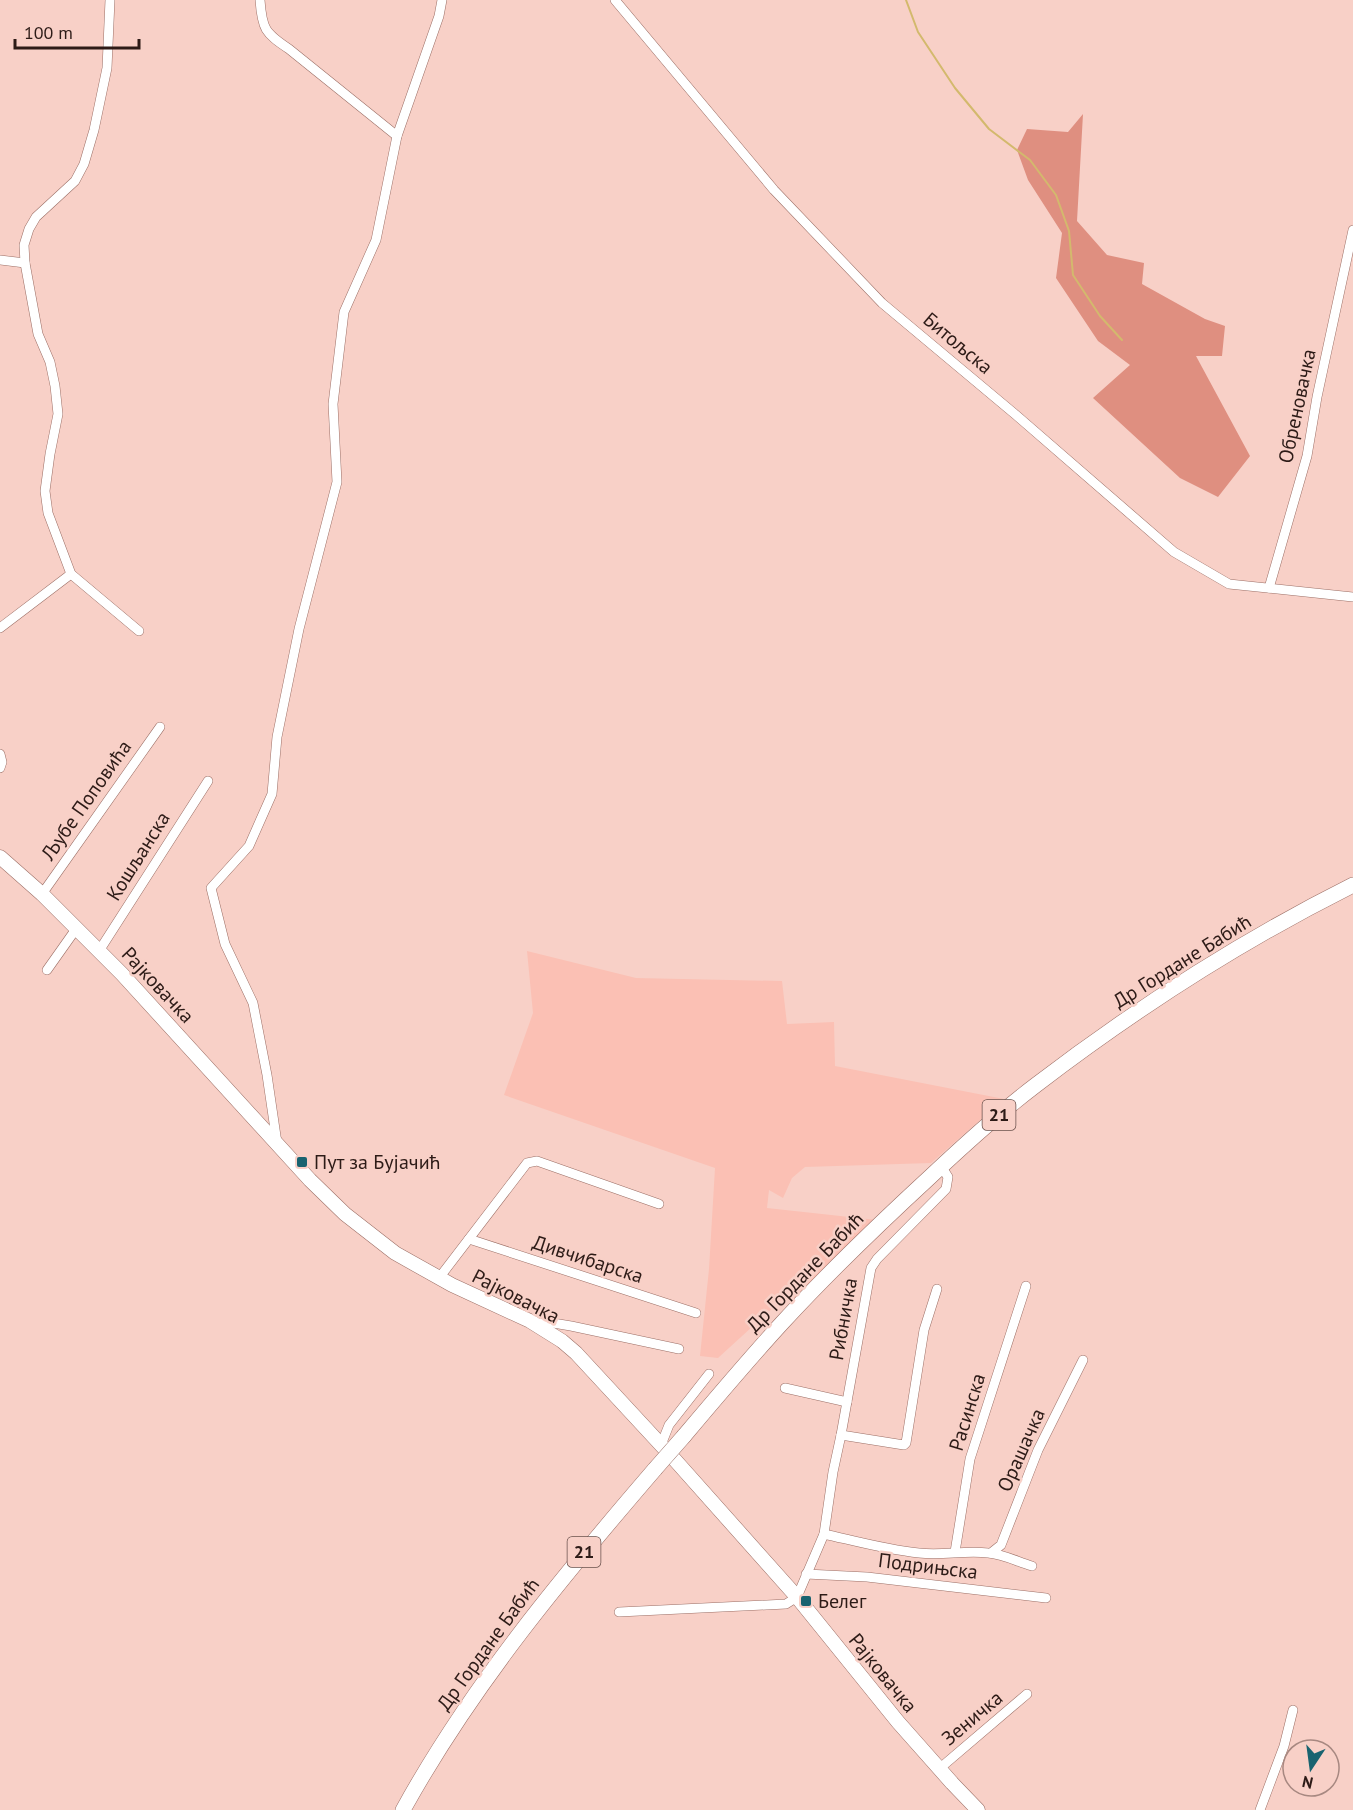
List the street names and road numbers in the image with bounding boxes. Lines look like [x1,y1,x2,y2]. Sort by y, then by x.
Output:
street label: Битољска [918,306,998,380]
street label: Обреновачка [1272,347,1322,465]
street label: Љубе Поповића [34,735,137,866]
street label: Кошљанска [100,807,176,905]
street label: Др Гордане Бабић [1108,908,1256,1014]
street label: Рајковачка [116,941,200,1029]
road number: 21 [982,1100,1016,1130]
street label: Др Гордане Бабић [741,1206,869,1338]
street label: Дивчибарска [529,1229,647,1289]
street label: Рајковачка [468,1263,564,1329]
street label: Рибничка [823,1276,863,1362]
street label: Расинска [943,1370,991,1454]
street label: Орашачка [991,1404,1051,1496]
road number: 21 [568,1537,600,1567]
street label: Подрињска [877,1547,979,1585]
street label: Др Гордане Бабић [431,1572,545,1716]
street label: Рајковачка [843,1628,923,1718]
street label: Зеничка [936,1685,1008,1751]

